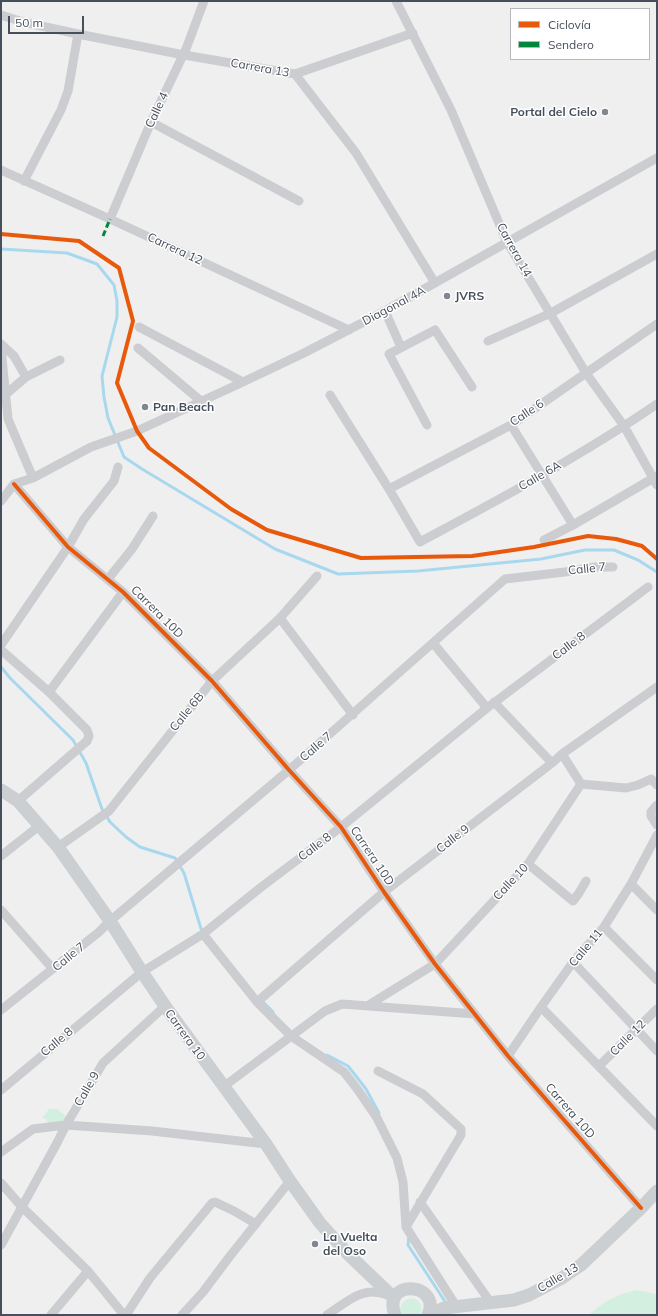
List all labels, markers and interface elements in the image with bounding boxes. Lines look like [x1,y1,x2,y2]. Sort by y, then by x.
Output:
scale bar [10,8,86,34]
legend [510,8,650,60]
text: 50 m [15,15,43,30]
text: Ciclovía [548,17,591,32]
text: Sendero [548,37,594,52]
street label: Carrera 13 [229,56,291,80]
street label: Calle 4 [142,90,172,130]
place label: Portal del Cielo [510,105,597,119]
marker: Portal del Cielo [600,107,610,117]
street label: Carrera 14 [493,221,535,279]
street label: Carrera 12 [145,230,205,268]
street label: Diagonal 4A [360,283,428,329]
place label: JVRS [455,289,484,303]
marker: JVRS [442,291,452,301]
street label: Calle 6 [507,396,547,430]
place label: Pan Beach [153,400,214,414]
marker: Pan Beach [140,402,150,412]
street label: Calle 6A [516,458,564,494]
street label: Calle 7 [567,560,607,578]
street label: Carrera 10D [128,583,186,641]
street label: Calle 8 [550,629,588,663]
street label: Calle 6B [167,690,207,734]
street label: Calle 7 [297,729,335,765]
street label: Calle 9 [434,822,472,856]
street label: Carrera 10D [347,824,397,888]
street label: Calle 8 [296,830,334,864]
street label: Calle 10 [490,861,532,903]
street label: Calle 11 [566,926,606,970]
street label: Calle 7 [50,940,88,974]
street label: Carrera 10 [162,1007,208,1063]
street label: Calle 12 [607,1017,649,1059]
street label: Calle 8 [38,1024,76,1060]
street label: Calle 9 [71,1069,103,1109]
street label: Carrera 10D [542,1080,598,1142]
place label: La Vuelta del Oso [323,1230,377,1258]
marker: La Vuelta del Oso [310,1239,320,1249]
street label: Calle 13 [535,1260,581,1296]

